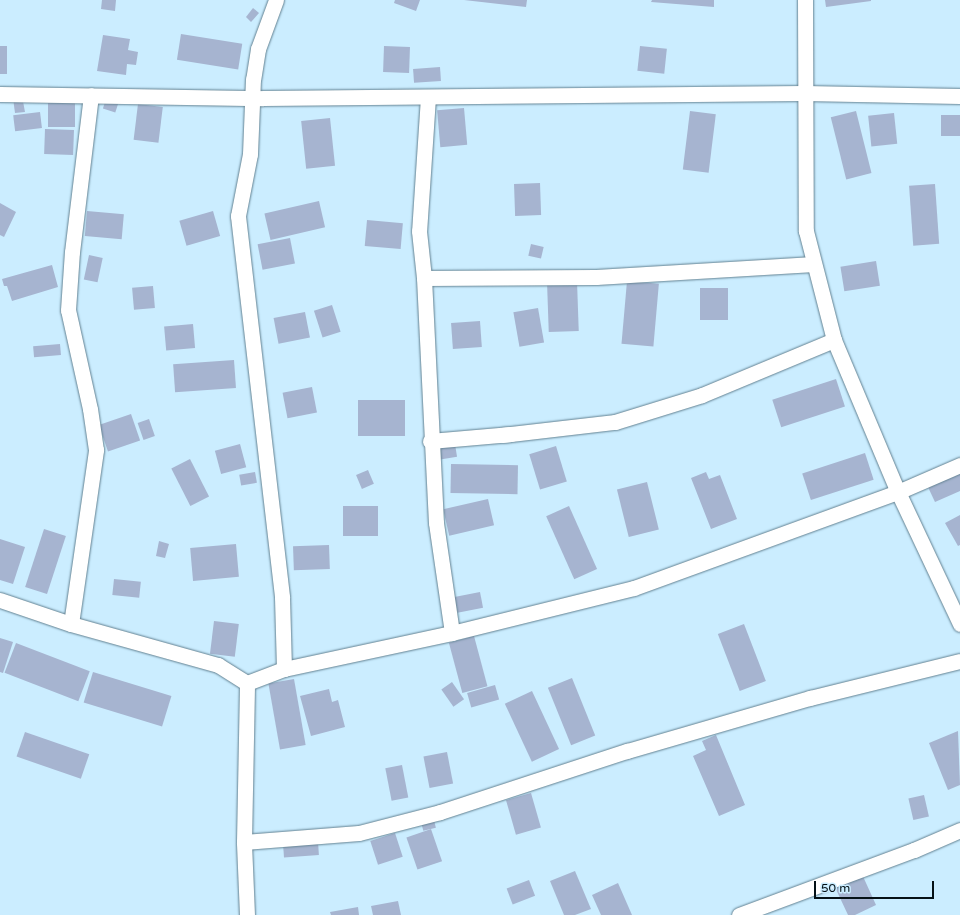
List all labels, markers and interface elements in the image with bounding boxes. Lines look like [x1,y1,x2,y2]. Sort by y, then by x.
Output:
scale bar [816,873,936,899]
text: 50 m [821,881,850,895]

